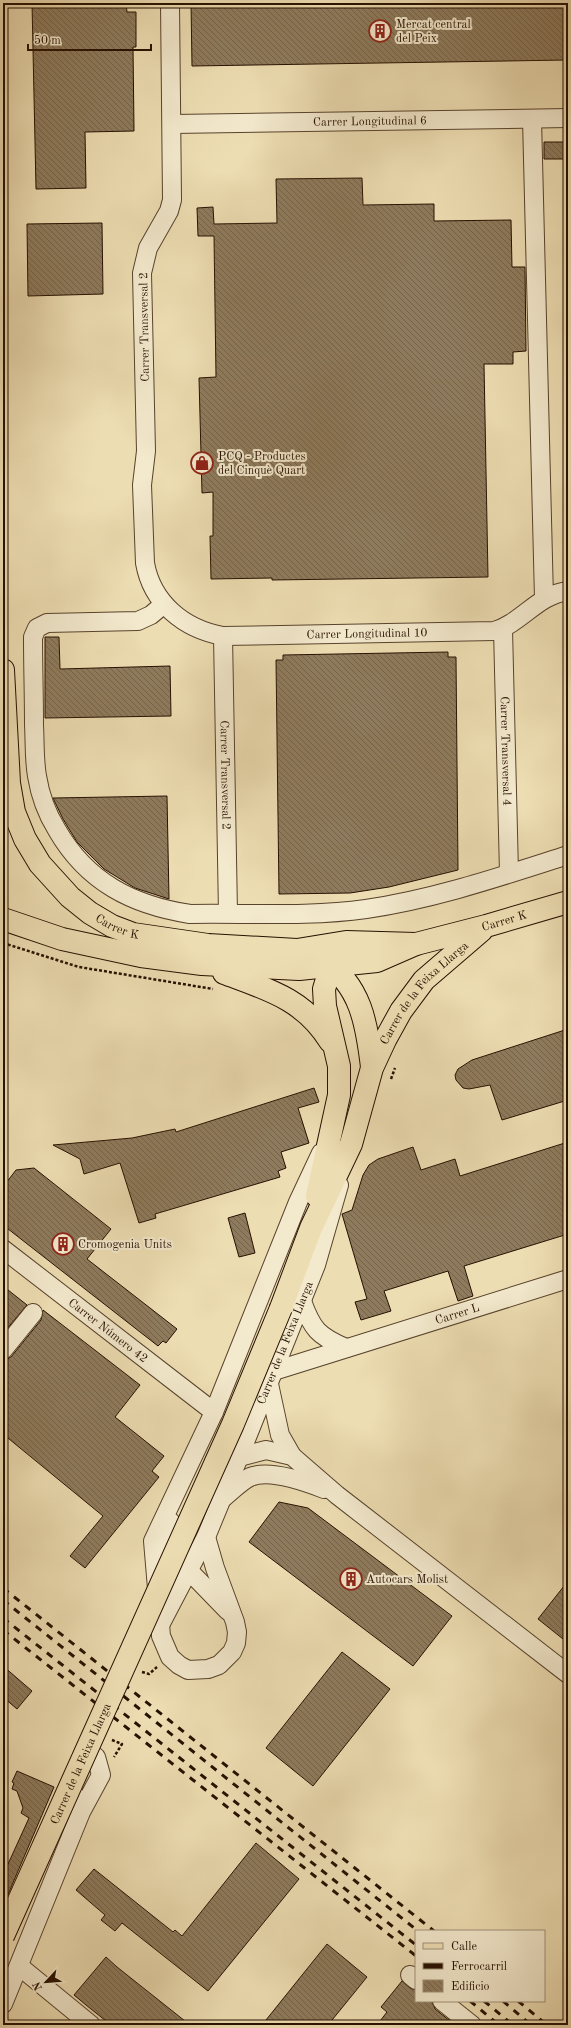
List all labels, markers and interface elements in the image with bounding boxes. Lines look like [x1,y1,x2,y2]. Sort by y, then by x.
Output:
building icon: Mercat central del Peix [367,18,393,44]
place label: Mercat central del Peix [396,19,471,45]
scale bar [28,26,151,52]
text: 50 m [34,34,61,47]
street label: Carrer Longitudinal 6 [313,115,427,129]
street label: Carrer Transversal 2 [138,272,152,382]
shop icon: PCQ - Productes del Cinquè Quart [189,450,215,476]
place label: PCQ - Productes del Cinquè Quart [218,451,306,477]
street label: Carrer Longitudinal 10 [306,627,428,641]
street label: Carrer Transversal 4 [498,696,512,806]
street label: Carrer Transversal 2 [218,720,231,830]
street label: Carrer K [481,909,529,934]
street label: Carrer K [93,913,140,942]
street label: Carrer de la Feixa Llarga [379,940,471,1047]
building icon: Cromogenia Units [50,1231,76,1257]
place label: Cromogenia Units [78,1239,172,1251]
street label: Carrer de la Feixa Llarga [256,1280,316,1406]
street label: Carrer Número 42 [66,1297,150,1365]
street label: Carrer L [434,1302,481,1327]
building icon: Autocars Molist [338,1566,364,1592]
place label: Autocars Molist [366,1574,448,1586]
street label: Carrer de la Feixa Llarga [49,1701,114,1826]
legend [415,1930,545,2002]
text: Calle [451,1941,477,1953]
text: Ferrocarril [451,1961,507,1973]
north arrow [26,1962,66,2002]
text: N [31,1979,45,1992]
text: Edificio [451,1981,490,1993]

